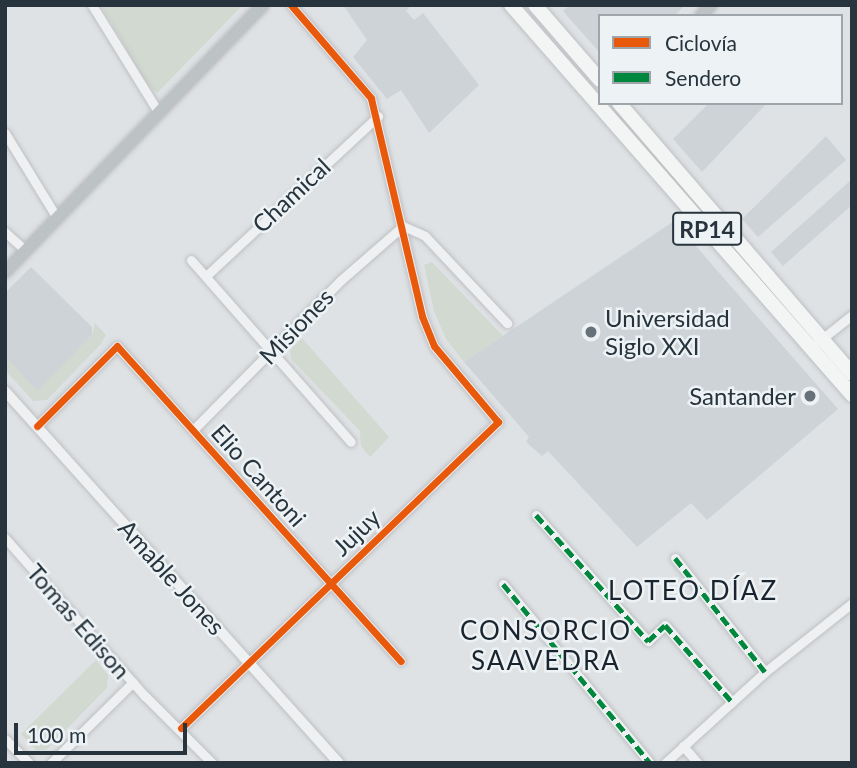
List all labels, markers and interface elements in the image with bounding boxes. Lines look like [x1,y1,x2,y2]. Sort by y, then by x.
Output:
legend [598,14,843,105]
text: Ciclovía [665,30,737,55]
text: Sendero [665,65,741,90]
street label: Chamical [246,152,336,238]
road number: RP14 [672,210,742,248]
street label: Misiones [253,282,339,370]
place label: Universidad Siglo XXI [605,304,730,360]
marker: Universidad Siglo XXI [583,324,599,340]
place label: Santander [689,382,796,410]
marker: Santander [802,388,818,404]
street label: Elio Cantoni [206,418,312,532]
street label: Jujuy [326,503,386,561]
street label: Amable Jones [113,513,231,641]
street label: Tomas Edison [21,558,137,684]
district label: LOTEO DÍAZ [609,575,777,607]
district label: CONSORCIO SAAVEDRA [461,615,631,676]
scale bar [18,708,191,752]
text: 100 m [27,722,86,747]

